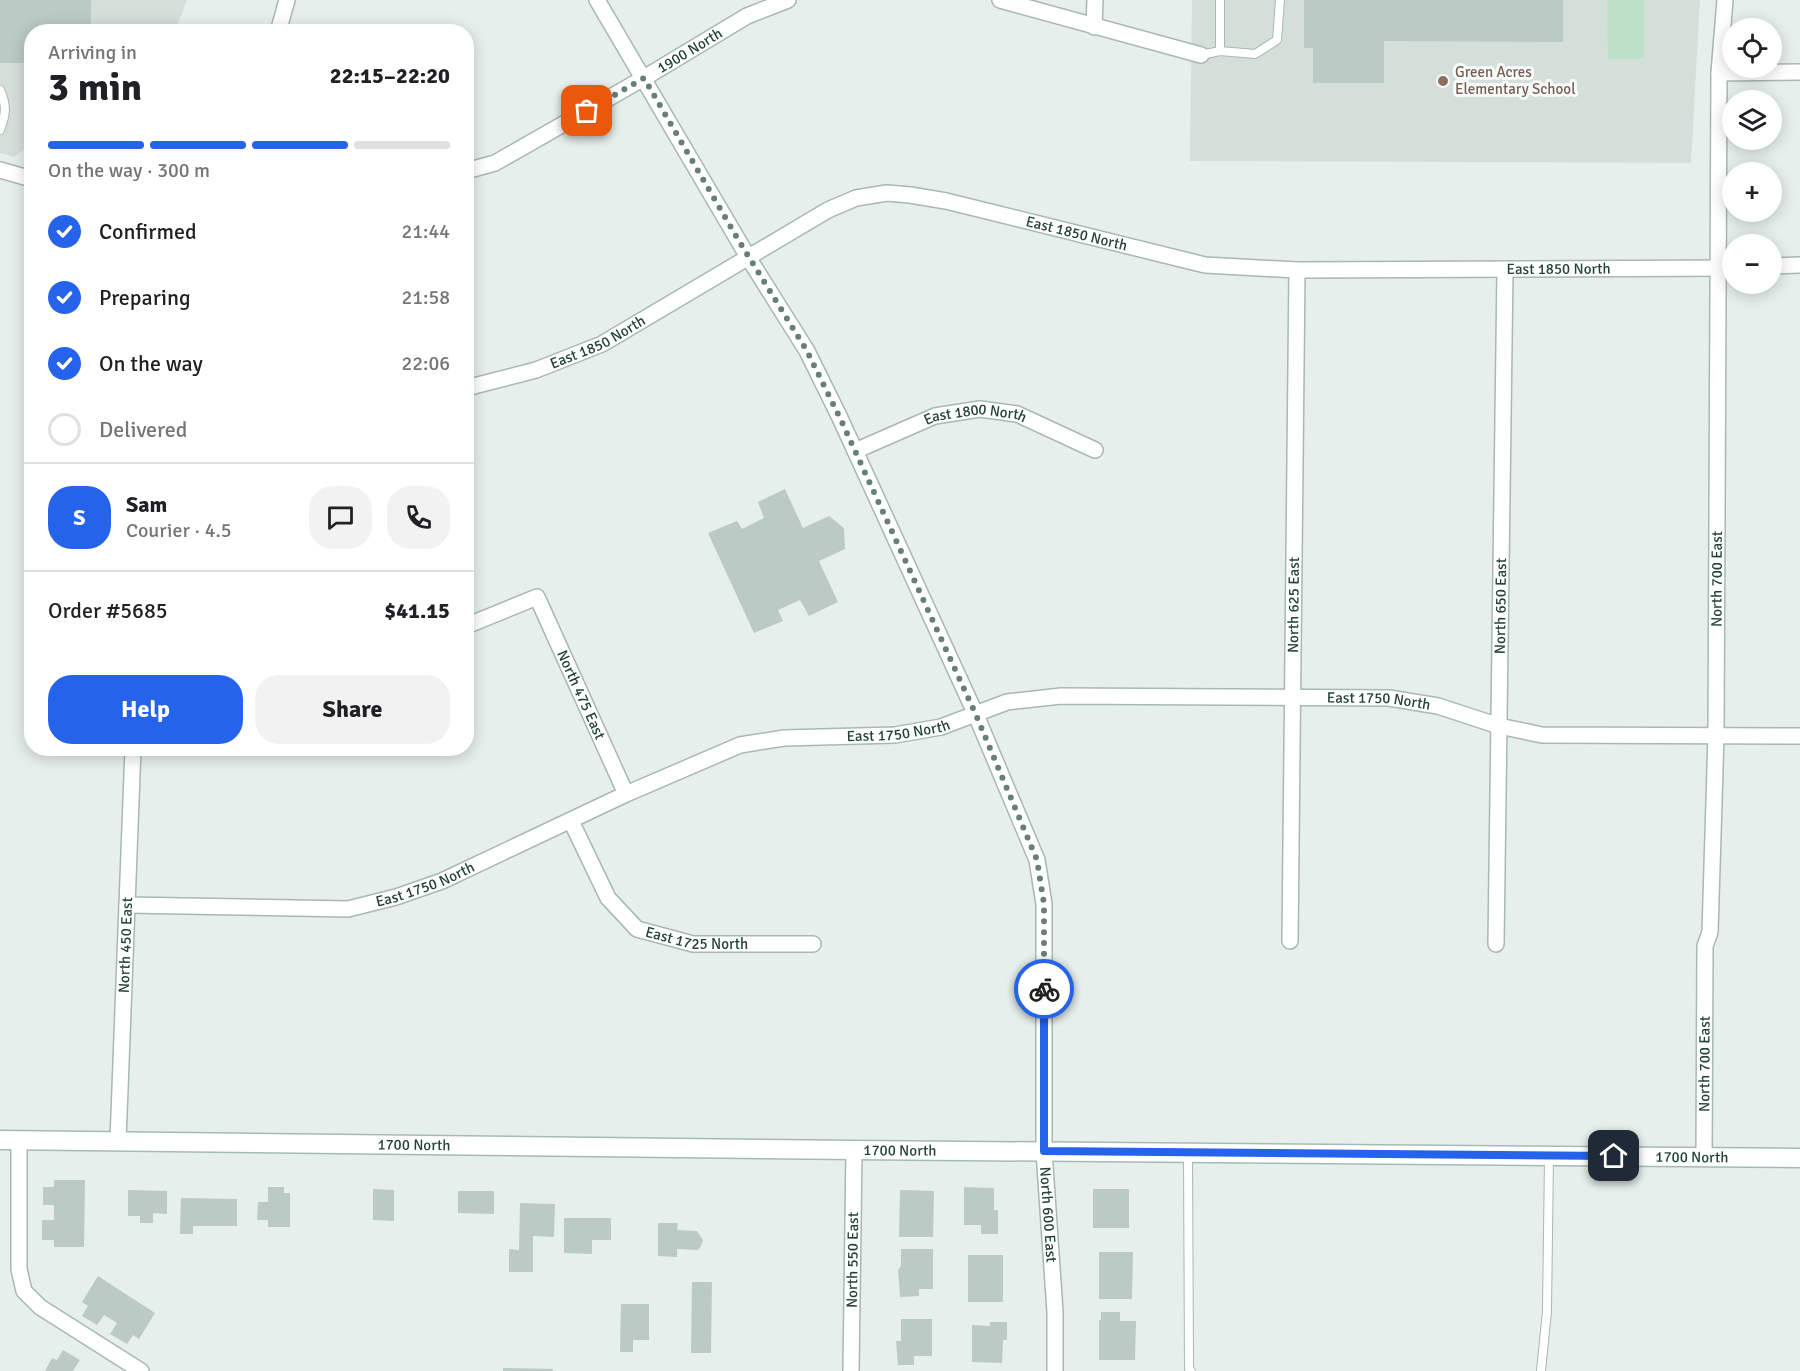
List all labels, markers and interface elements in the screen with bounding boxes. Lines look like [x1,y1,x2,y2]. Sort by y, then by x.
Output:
map controls [1722,18,1782,294]
button: locate [1722,18,1782,78]
street label: 1900 North [654,24,726,77]
text: Arriving in [48,40,137,65]
text: 22:15–22:20 [330,62,450,89]
text: 3 min [48,63,142,111]
place label: Green Acres Elementary School [1455,63,1576,98]
marker: Green Acres Elementary School [1436,74,1450,88]
pin [561,85,612,136]
button: layers [1722,90,1782,150]
icon: bag [570,94,603,127]
text: On the way · 300 m [48,158,210,183]
button: + [1722,162,1782,222]
street label: East 1850 North [1024,212,1129,255]
icon: check [48,215,81,248]
text: Confirmed [99,218,197,245]
text: 21:44 [401,219,450,244]
button: − [1722,234,1782,294]
street label: East 1850 North [1507,260,1611,278]
icon: check [48,281,81,314]
text: Preparing [99,284,191,311]
text: 21:58 [401,285,450,310]
street label: East 1850 North [547,311,649,373]
icon: check [48,347,81,380]
text: On the way [99,350,203,377]
text: 22:06 [401,351,450,376]
street label: East 1800 North [921,400,1030,429]
text: Delivered [99,416,187,443]
button: chat [309,486,372,549]
button: phone [387,486,450,549]
text: Sam [126,491,167,518]
text: S [73,504,86,531]
text: Courier · 4.5 [126,518,232,543]
street label: North 700 East [1707,531,1726,627]
street label: North 625 East [1284,557,1303,653]
street label: North 650 East [1491,558,1510,654]
text: Order #5685 [48,597,168,624]
text: $41.15 [384,597,450,624]
street label: North 475 East [553,647,609,742]
button: Help [48,675,243,744]
button: Share [255,675,450,744]
street label: East 1750 North [1327,689,1432,714]
street label: East 1750 North [846,715,953,745]
street label: East 1750 North [374,858,477,911]
street label: North 450 East [115,897,136,993]
street label: East 1725 North [643,923,748,953]
courier [1014,959,1074,1019]
icon: bike [1028,973,1061,1006]
street label: North 700 East [1695,1016,1714,1112]
pin [1588,1130,1639,1181]
street label: 1700 North [377,1135,451,1154]
icon: home [1597,1139,1630,1172]
street label: 1700 North [863,1141,937,1160]
street label: 1700 North [1655,1148,1729,1166]
street label: North 600 East [1036,1166,1061,1263]
street label: North 550 East [843,1212,862,1308]

